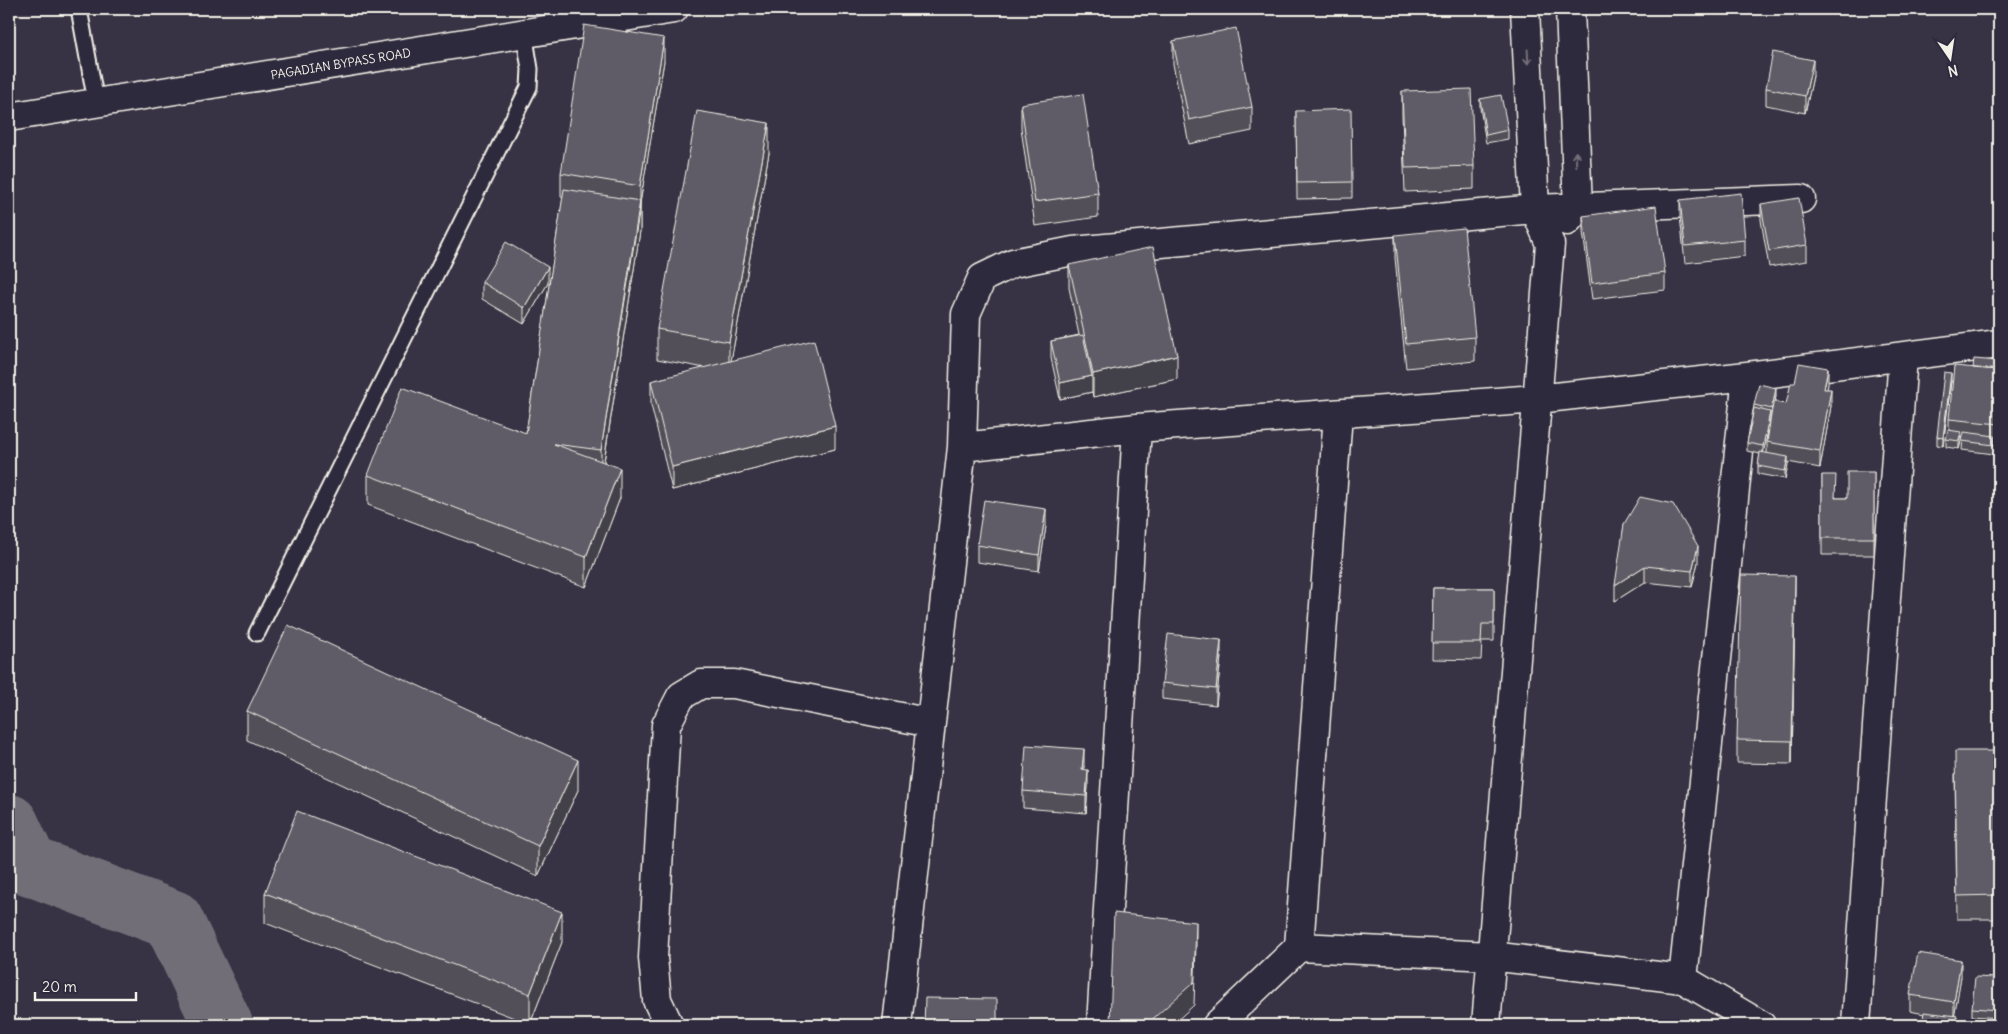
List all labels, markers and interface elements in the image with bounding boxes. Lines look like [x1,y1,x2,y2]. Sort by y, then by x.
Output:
north arrow [1926,32,1976,82]
street label: PAGADIAN BYPASS ROAD [270,44,412,82]
one-way arrow [1523,49,1532,65]
text: N [1946,61,1960,81]
one-way arrow [1571,151,1580,167]
scale bar [35,969,136,1001]
text: 20 m [42,977,77,996]

